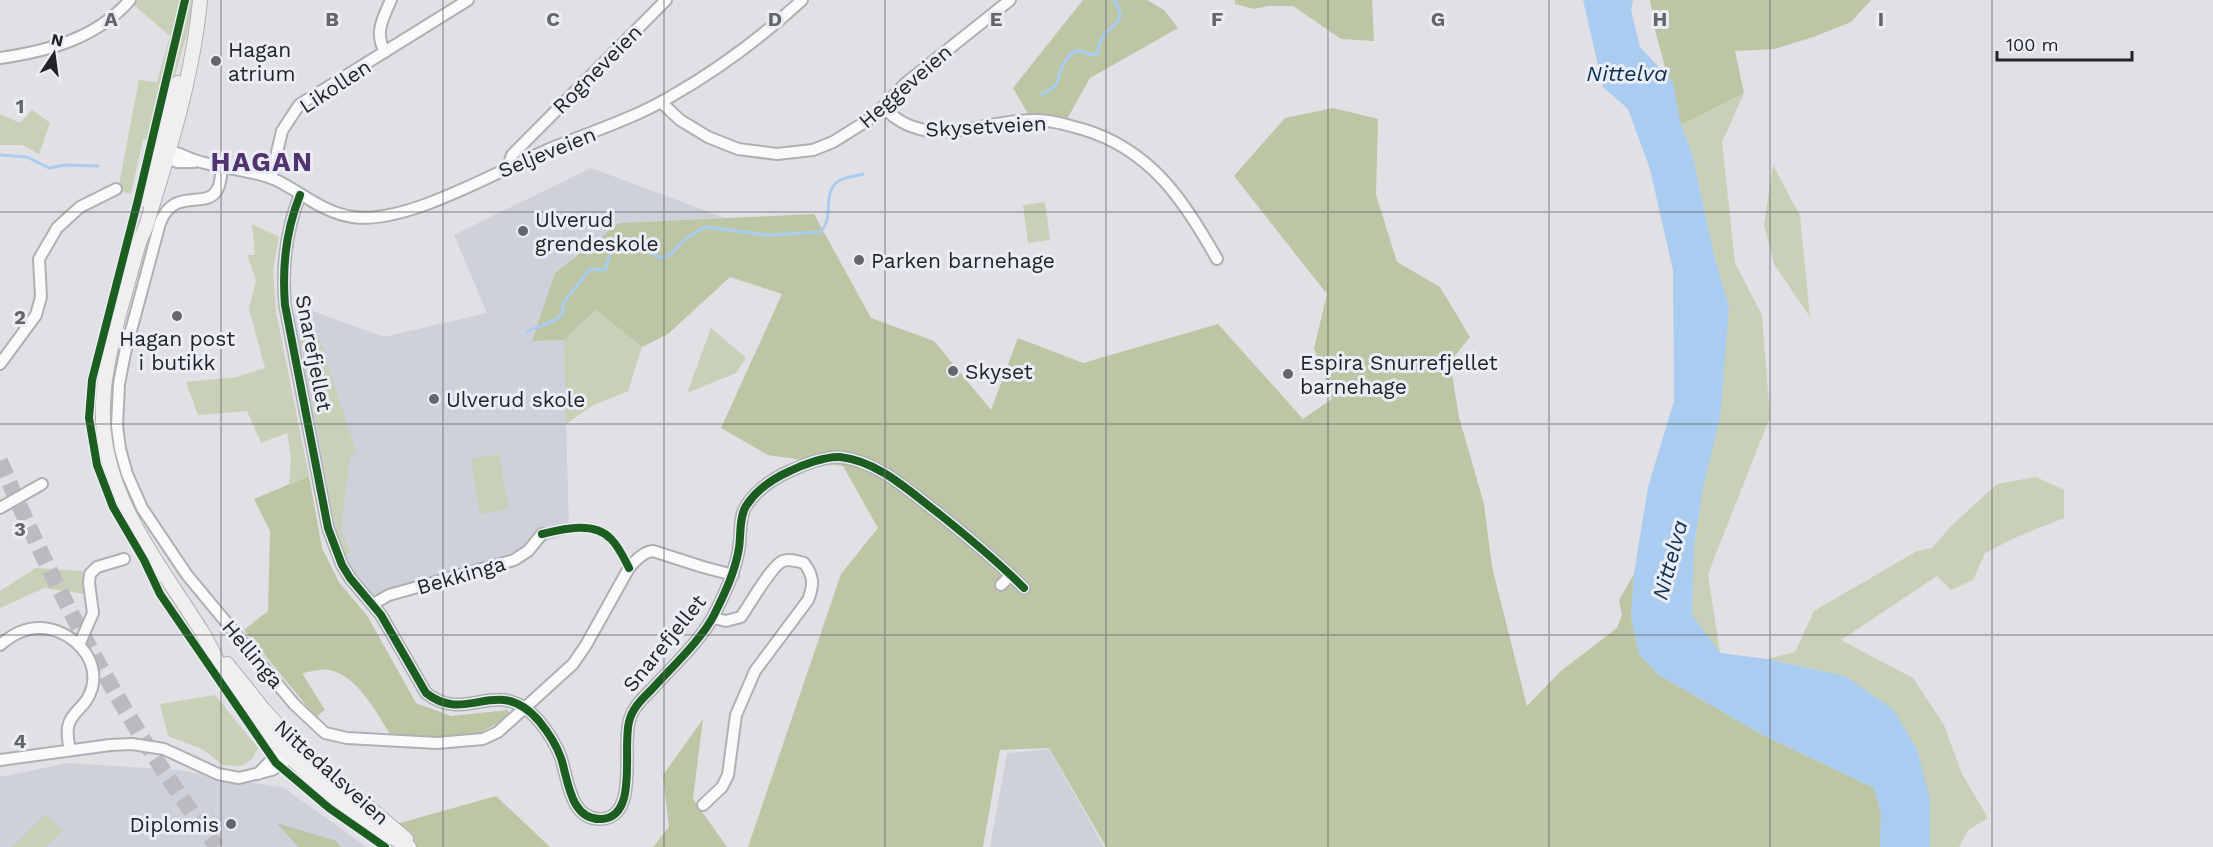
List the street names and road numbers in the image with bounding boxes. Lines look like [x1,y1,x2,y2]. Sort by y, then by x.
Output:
street label: Rogneveien [547,19,647,119]
street label: Heggeveien [853,39,957,133]
street label: Likollen [295,54,375,118]
street label: Skysetveien [925,110,1047,142]
street label: Seljeveien [494,121,600,183]
street label: Snarefjellet [290,293,338,413]
street label: Bekkinga [414,550,508,600]
street label: Snarefjellet [617,589,711,697]
street label: Hellinga [217,615,289,693]
street label: Nittedalsveien [270,714,394,830]

